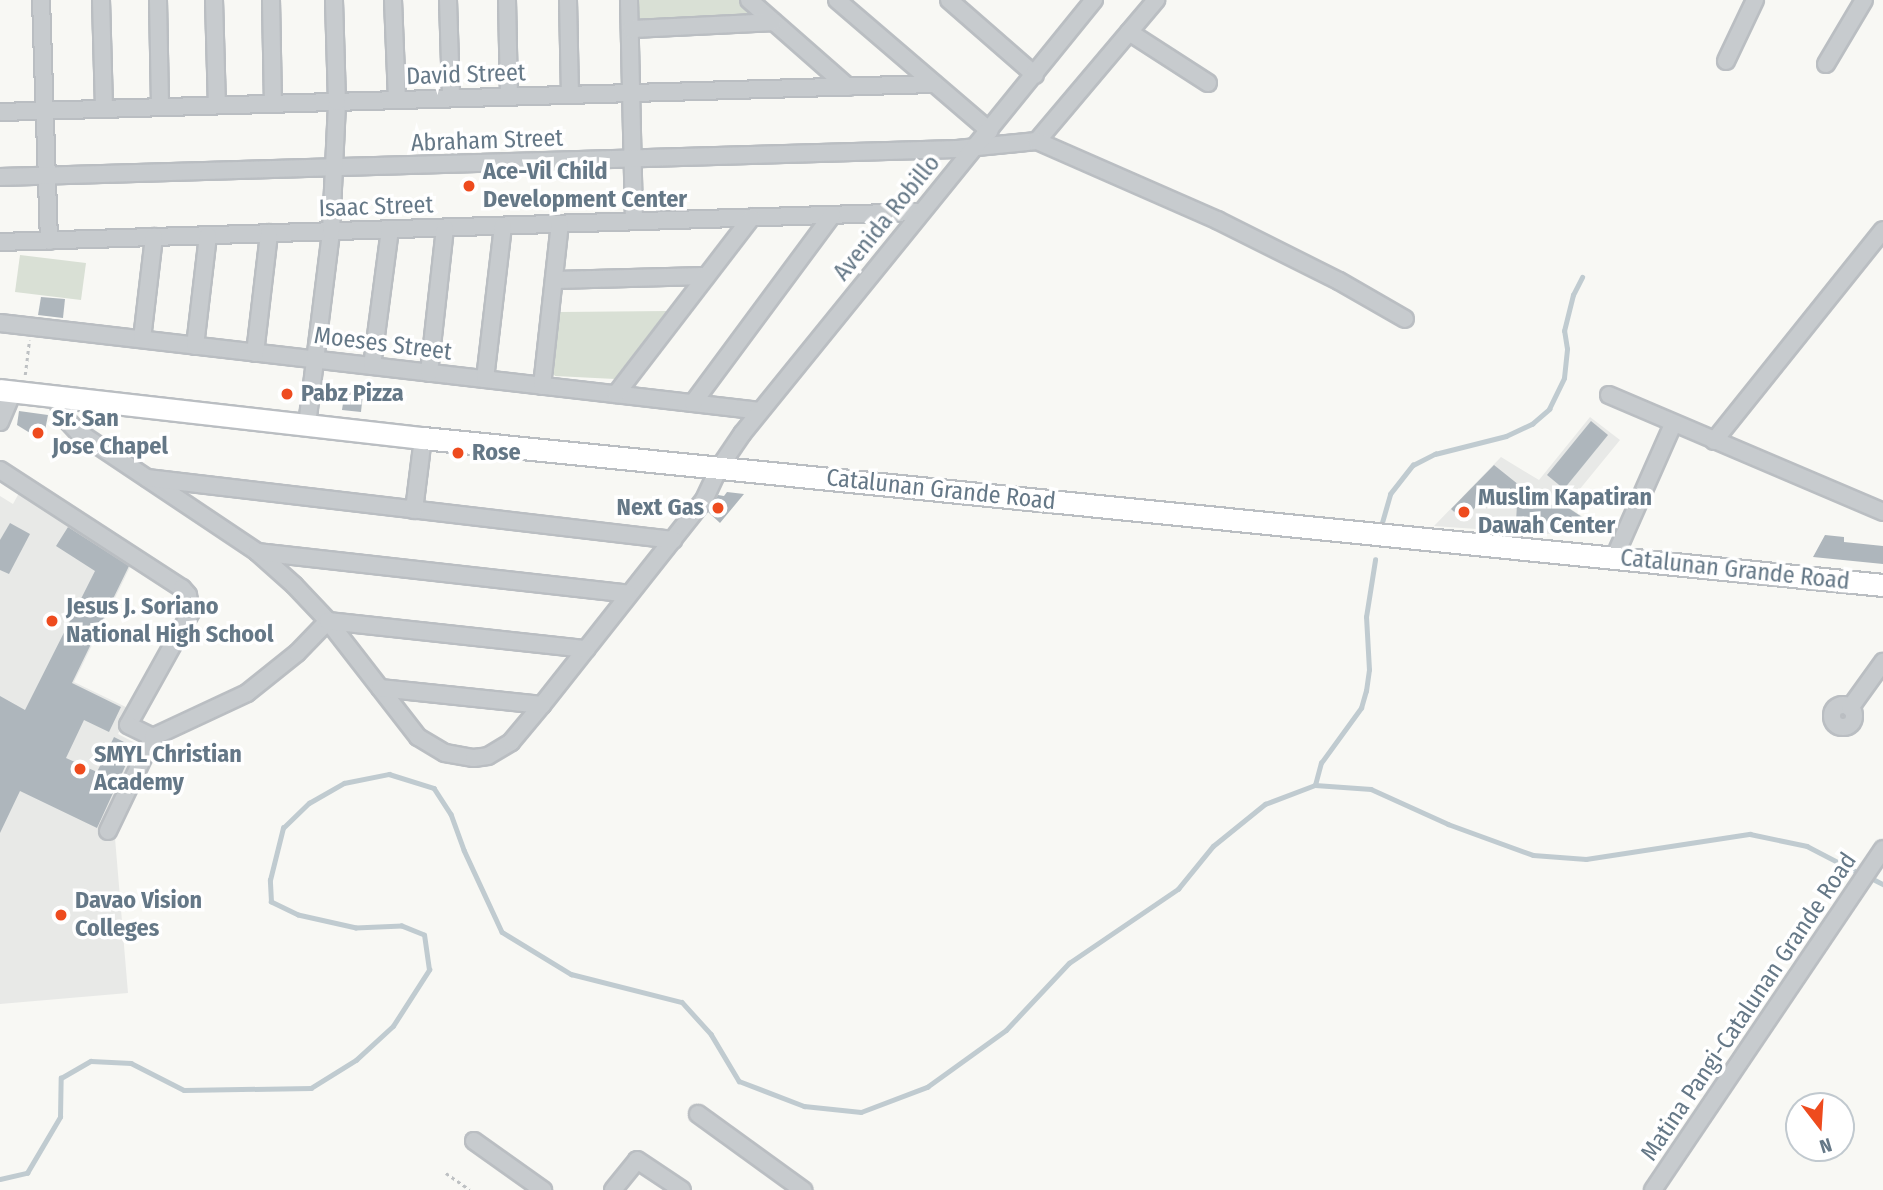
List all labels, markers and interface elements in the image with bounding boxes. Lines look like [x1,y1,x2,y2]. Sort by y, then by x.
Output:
street label: David Street [406,59,526,91]
street label: Abraham Street [410,124,564,158]
street label: Avenida Robillo [828,149,946,287]
place label: Ace-Vil Child Development Center [483,158,687,214]
marker: Ace-Vil Child Development Center [461,178,477,194]
street label: Isaac Street [318,191,434,223]
street label: Moeses Street [312,321,454,367]
place label: Pabz Pizza [301,380,404,408]
marker: Pabz Pizza [279,386,295,402]
place label: Sr. San Jose Chapel [52,405,168,461]
marker: Sr. San Jose Chapel [30,425,46,441]
place label: Rose [472,439,521,467]
marker: Rose [450,445,466,461]
street label: Catalunan Grande Road [825,464,1057,516]
place label: Muslim Kapatiran Dawah Center [1478,484,1652,540]
place label: Next Gas [617,494,704,522]
marker: Next Gas [710,500,726,516]
marker: Muslim Kapatiran Dawah Center [1456,504,1472,520]
street label: Catalunan Grande Road [1619,544,1851,596]
place label: Jesus J. Soriano National High School [66,593,273,649]
marker: Jesus J. Soriano National High School [44,613,60,629]
place label: SMYL Christian Academy [94,741,242,797]
marker: SMYL Christian Academy [72,761,88,777]
street label: Matina Pangi-Catalunan Grande Road [1635,848,1863,1166]
place label: Davao Vision Colleges [75,887,202,943]
marker: Davao Vision Colleges [53,907,69,923]
north arrow [1785,1092,1855,1162]
text: N [1817,1133,1835,1158]

